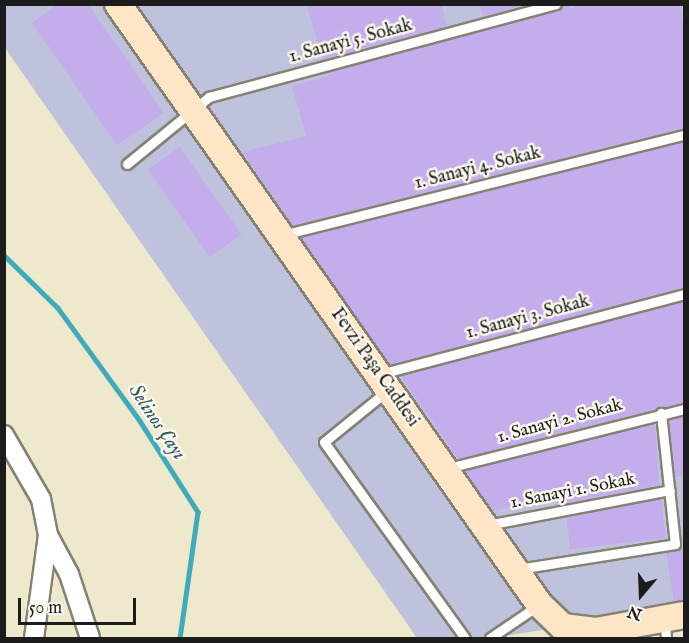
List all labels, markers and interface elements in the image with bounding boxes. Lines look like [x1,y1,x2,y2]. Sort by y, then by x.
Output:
street label: 1. Sanayi 5. Sokak [287,15,415,69]
street label: 1. Sanayi 4. Sokak [413,143,543,195]
street label: 1. Sanayi 3. Sokak [464,291,592,345]
street label: Fevzi Paşa Caddesi [325,304,423,432]
water label: Selinos Çayı [123,380,191,464]
street label: 1. Sanayi 2. Sokak [495,395,625,449]
street label: 1. Sanayi 1. Sokak [509,469,637,515]
north arrow [611,565,671,625]
scale bar [21,586,140,624]
text: 50 m [29,597,62,620]
text: N [625,600,645,624]

